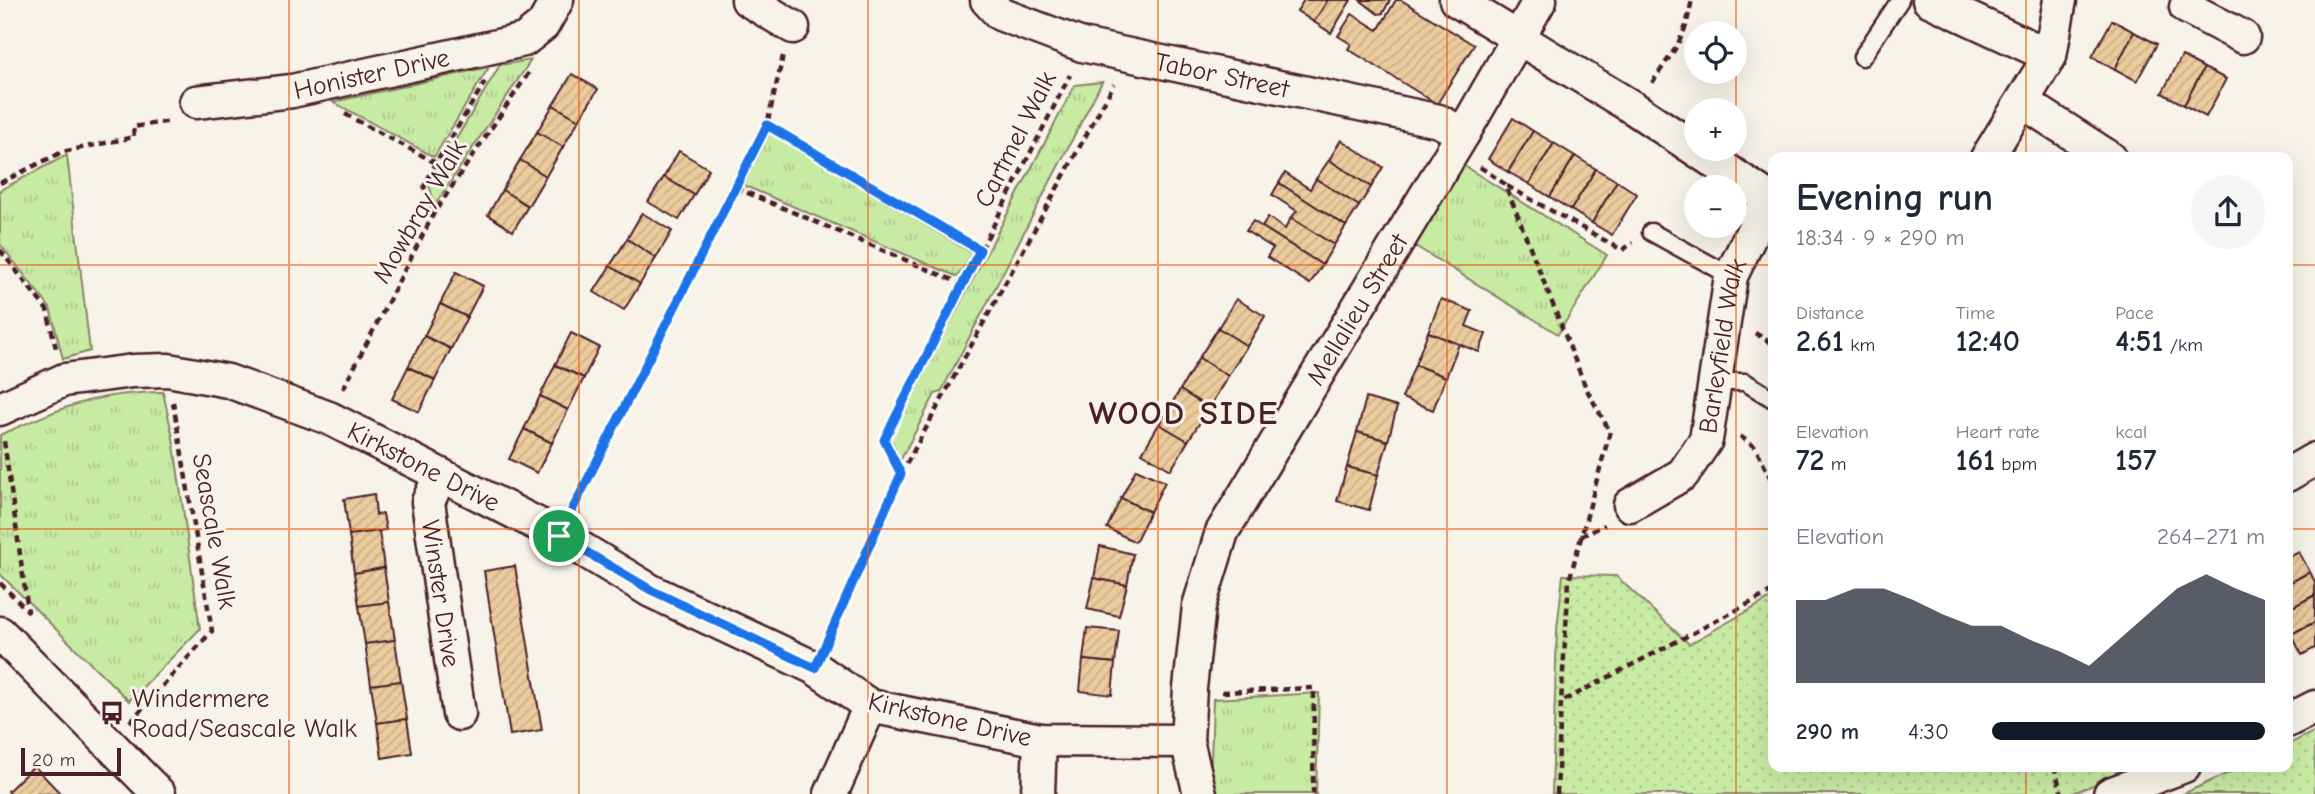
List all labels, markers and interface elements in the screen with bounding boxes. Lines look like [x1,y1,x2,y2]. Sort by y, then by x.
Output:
map controls [1684,21,1747,238]
button: locate [1684,21,1747,84]
street label: Honister Drive [291,43,452,106]
street label: Tabor Street [1152,47,1293,105]
street label: Cartmel Walk [969,66,1063,212]
button: + [1684,98,1747,161]
street label: Mowbray Walk [367,134,473,289]
button: − [1684,175,1747,238]
button: share [2191,175,2265,249]
text: Evening run [1796,176,1993,220]
text: 18:34 · 9 × 290 m [1796,224,1964,251]
street label: Mellalieu Street [1300,227,1416,391]
street label: Barleyfield Walk [1693,253,1753,435]
text: Distance [1796,302,1864,324]
text: Time [1956,302,1995,324]
text: Pace [2115,302,2154,324]
text: 2.61 [1796,324,1844,359]
text: 12:40 [1956,324,2020,359]
text: 4:51 [2115,324,2163,359]
text: km [1844,334,1875,356]
text: /km [2163,334,2203,356]
district label: WOOD SIDE [1089,394,1279,432]
street label: Kirkstone Drive [342,416,505,518]
text: Elevation [1796,421,1869,443]
text: Heart rate [1956,421,2039,443]
text: kcal [2115,421,2147,443]
text: 72 [1796,443,1824,478]
text: 161 [1956,443,1995,478]
text: 157 [2115,443,2157,478]
street label: Seascale Walk [186,451,243,612]
text: m [1824,453,1847,475]
text: bpm [1995,453,2037,475]
pin [529,506,589,566]
icon: arrive [540,517,578,555]
street label: Winster Drive [415,518,466,669]
text: Elevation [1796,523,1884,550]
text: 264–271 m [2157,523,2265,550]
place label: Windermere Road/Seascale Walk [132,684,357,744]
street label: Kirkstone Drive [865,687,1034,753]
bus stop icon: Windermere Road/Seascale Walk [98,699,126,727]
text: 290 m [1796,718,1859,745]
text: 4:30 [1908,718,1949,745]
scale bar [21,745,121,777]
text: 20 m [32,749,76,771]

